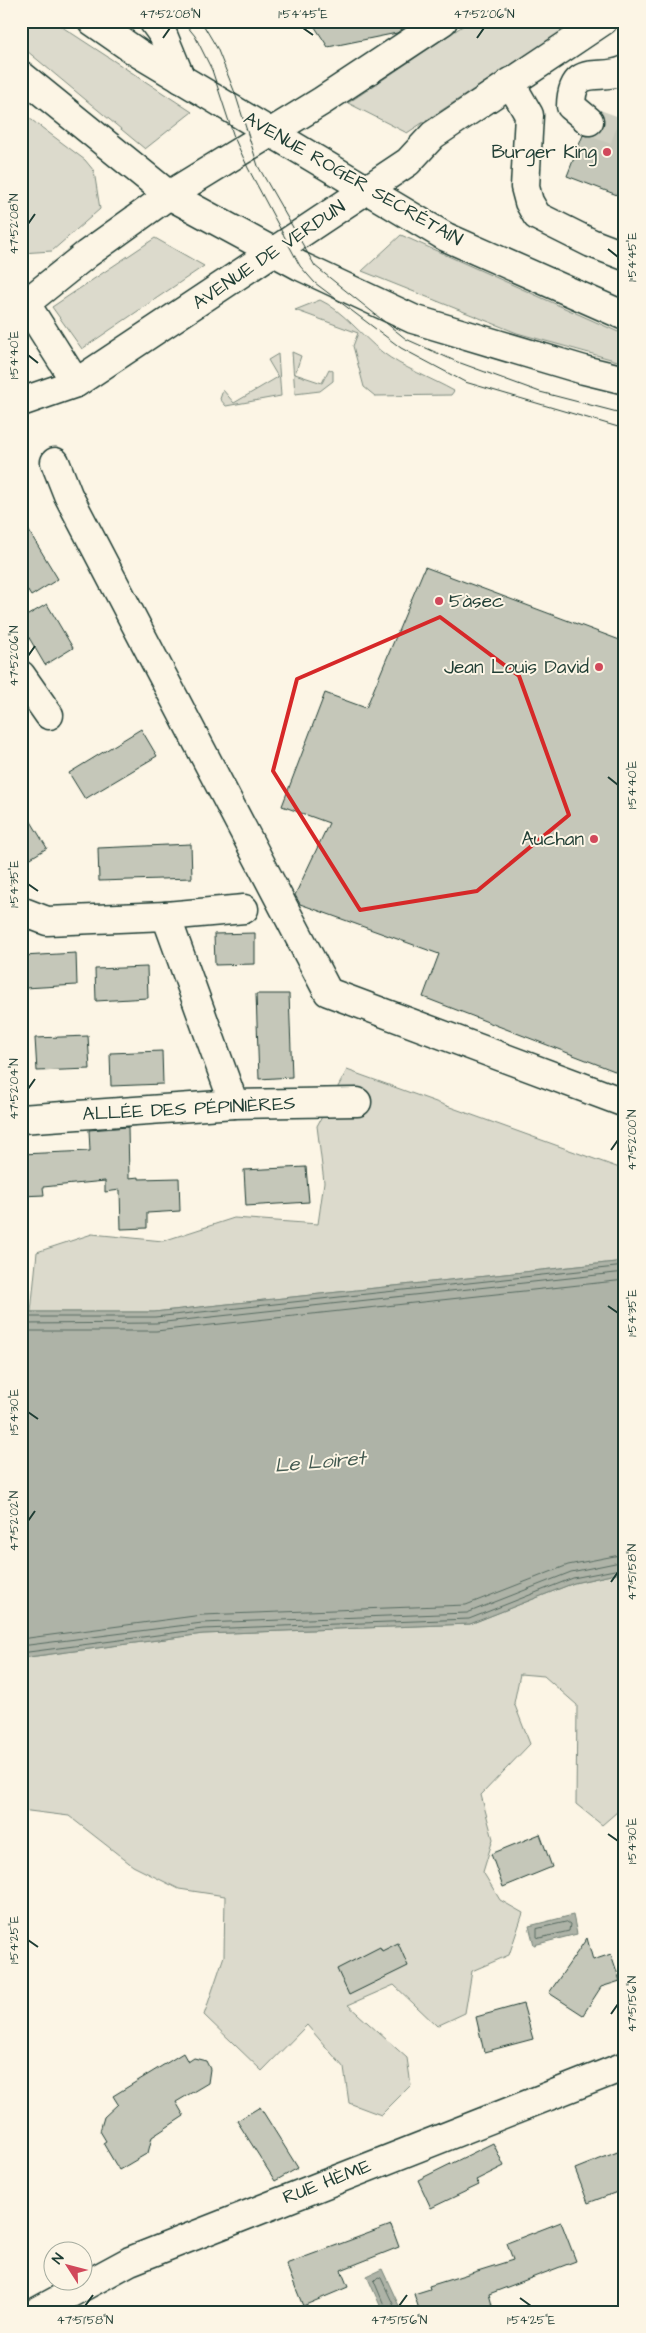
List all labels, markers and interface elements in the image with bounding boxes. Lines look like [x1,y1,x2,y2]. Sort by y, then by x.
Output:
text: 47°52'08"N [139,6,201,23]
text: 1°54'45"E [278,6,328,23]
text: 47°52'06"N [454,6,515,23]
street label: AVENUE ROGER SECRÉTAIN [238,105,468,253]
place label: Burger King [492,139,597,167]
marker: Burger King [601,146,613,158]
text: 47°52'08"N [6,193,23,255]
street label: AVENUE DE VERDUN [187,194,351,316]
text: 1°54'45"E [624,232,641,282]
text: 1°54'40"E [6,331,23,379]
place label: 5àsec [449,588,504,615]
marker: 5àsec [433,595,445,607]
text: 47°52'06"N [6,625,23,686]
place label: Jean Louis David [444,654,589,681]
marker: Jean Louis David [593,661,605,673]
text: 1°54'40"E [624,761,641,809]
place label: Auchan [522,826,584,853]
marker: Auchan [588,833,600,845]
text: 1°54'35"E [6,860,23,908]
text: 47°52'04"N [6,1058,23,1120]
street label: ALLÉE DES PÉPINIÈRES [82,1090,296,1128]
text: 47°52'00"N [624,1109,641,1171]
text: 1°54'35"E [624,1289,641,1337]
text: 1°54'30"E [6,1389,23,1435]
water label: Le Loiret [274,1444,368,1480]
text: 47°52'02"N [6,1490,23,1551]
text: 47°51'58"N [624,1543,641,1600]
text: 1°54'30"E [624,1818,641,1864]
text: 1°54'25"E [6,1916,23,1964]
text: 47°51'56"N [624,1975,641,2032]
street label: RUE HÈME [279,2153,375,2211]
north arrow [42,2240,92,2290]
text: N [48,2249,69,2268]
text: 47°51'58"N [57,2312,114,2329]
text: 47°51'56"N [371,2312,428,2329]
text: 1°54'25"E [507,2312,555,2329]

